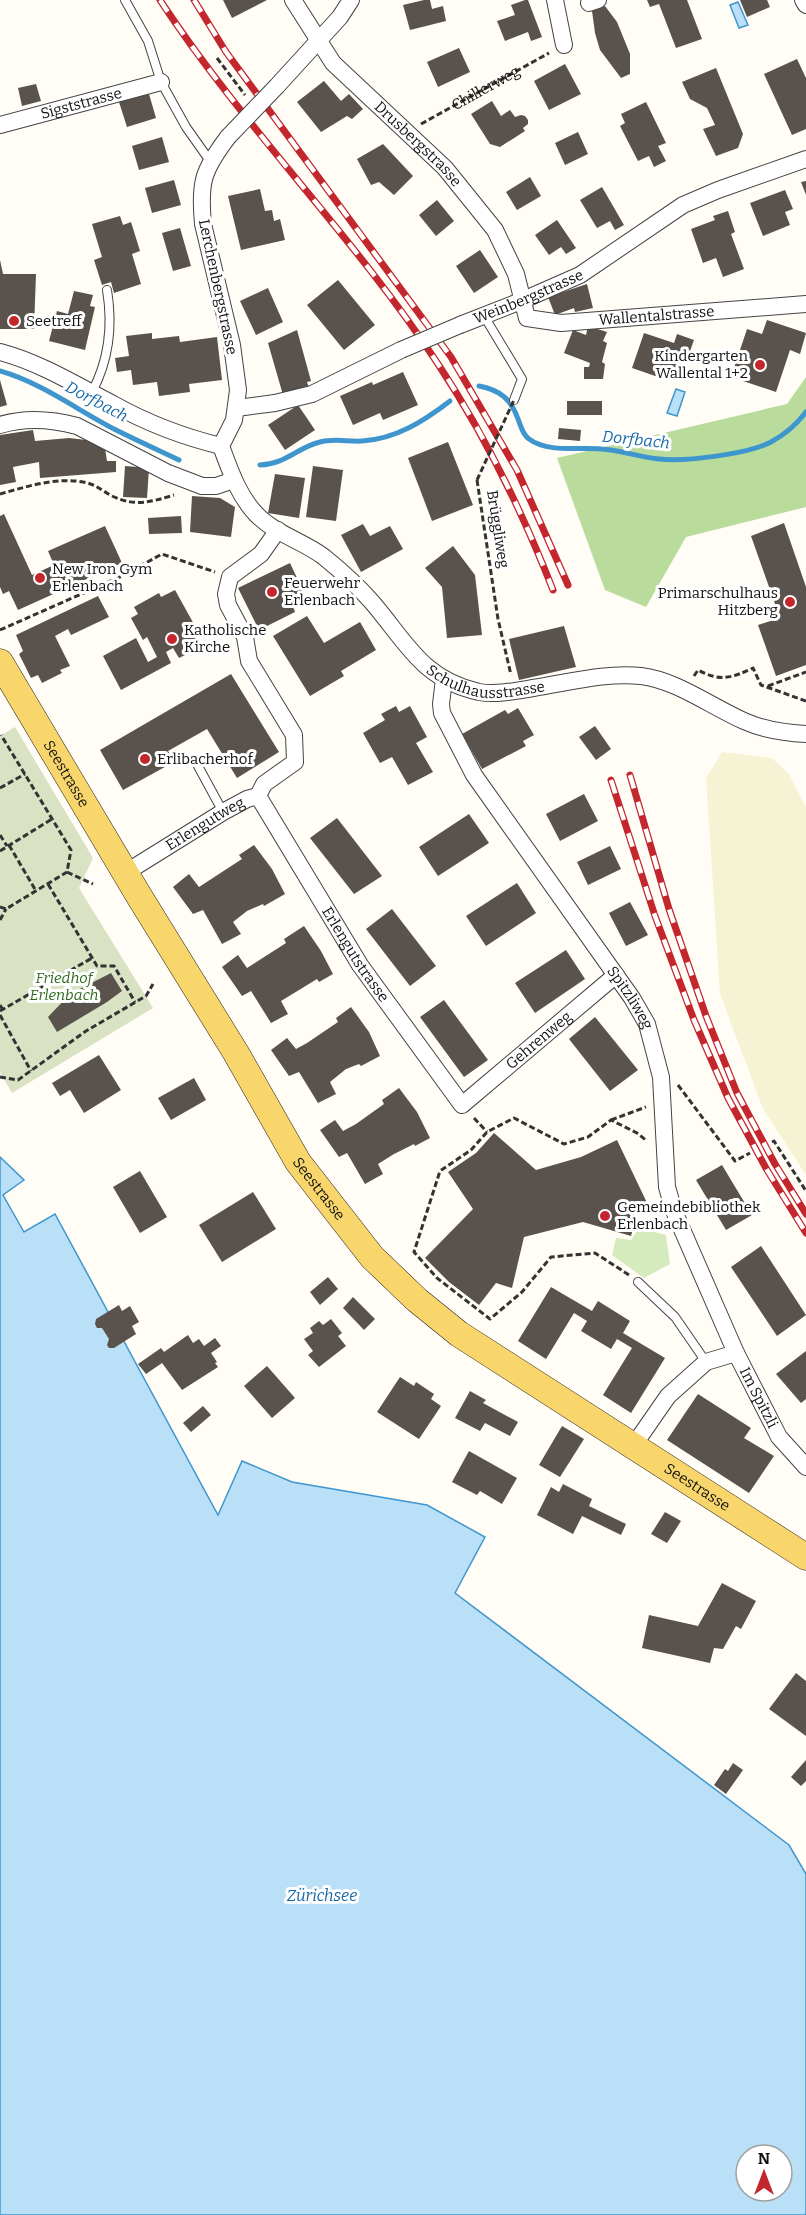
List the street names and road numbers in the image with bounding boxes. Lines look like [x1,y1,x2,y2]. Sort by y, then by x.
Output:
street label: Chillerweg [449,62,523,114]
street label: Sigststrasse [39,84,124,123]
street label: Drusbergstrasse [371,98,465,190]
street label: Lerchenbergstrasse [195,218,241,356]
street label: Weinbergstrasse [471,266,586,328]
street label: Wallentalstrasse [598,302,715,329]
street label: Brüggliweg [483,489,513,569]
street label: Schulhausstrasse [423,661,546,702]
street label: Seestrasse [40,737,93,811]
street label: Erlengutweg [162,793,248,854]
street label: Erlengutstrasse [318,903,393,1006]
street label: Spitzliweg [603,963,657,1031]
street label: Gehrenweg [502,1007,575,1073]
street label: Seestrasse [289,1154,349,1224]
street label: Im Spitzli [736,1364,782,1431]
street label: Seestrasse [661,1459,734,1515]

